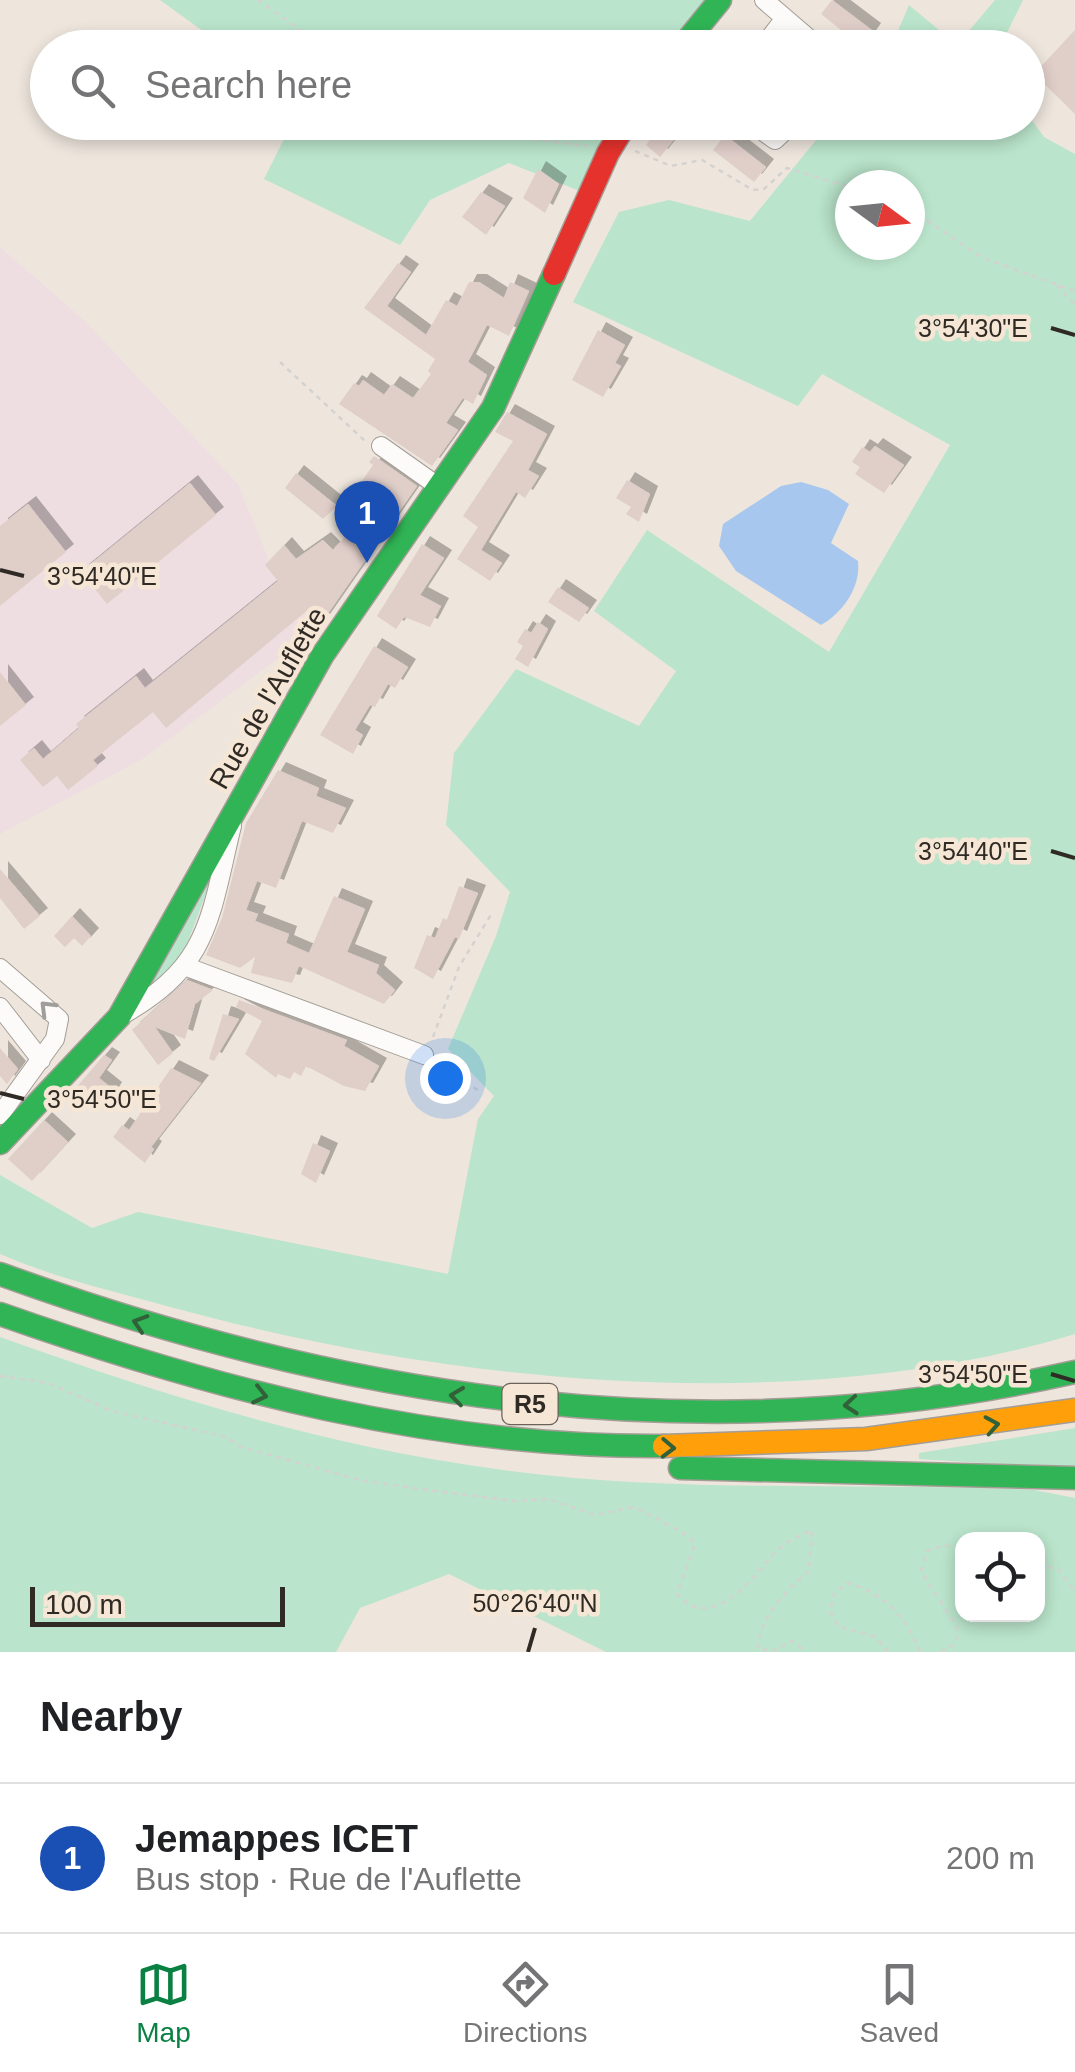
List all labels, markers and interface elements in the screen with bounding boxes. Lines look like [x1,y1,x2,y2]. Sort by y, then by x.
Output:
search box [30,30,1045,140]
icon: search [65,58,120,113]
text: Search here [145,64,352,106]
north arrow [835,170,925,260]
text: 3°54'30"E [918,314,1028,342]
pin: 1 [334,480,400,563]
text: 3°54'40"E [47,562,157,590]
street label: Rue de l'Auflette [203,602,333,794]
text: 3°54'40"E [918,837,1028,865]
one-way arrow [40,1002,58,1020]
your location [420,1053,471,1104]
text: 3°54'50"E [47,1085,157,1113]
one-way arrow [133,1315,150,1335]
text: 3°54'50"E [918,1360,1028,1388]
one-way arrow [251,1383,268,1404]
road number: R5 [502,1384,558,1424]
one-way arrow [448,1386,464,1407]
one-way arrow [842,1393,858,1415]
one-way arrow [984,1415,1000,1436]
one-way arrow [661,1437,677,1458]
map controls [955,1532,1045,1622]
button: locate [955,1532,1045,1622]
scale bar [30,1582,285,1626]
text: 100 m [45,1589,123,1620]
text: 50°26'40"N [472,1589,598,1617]
text: Nearby [40,1693,182,1740]
text: Jemappes ICET [135,1818,418,1860]
text: 1 [64,1840,81,1876]
text: 200 m [946,1840,1035,1876]
text: Bus stop · Rue de l'Auflette [135,1861,522,1897]
tab: Map [136,1957,191,2049]
tab: Directions [463,1957,588,2049]
tab: Saved [860,1957,939,2049]

